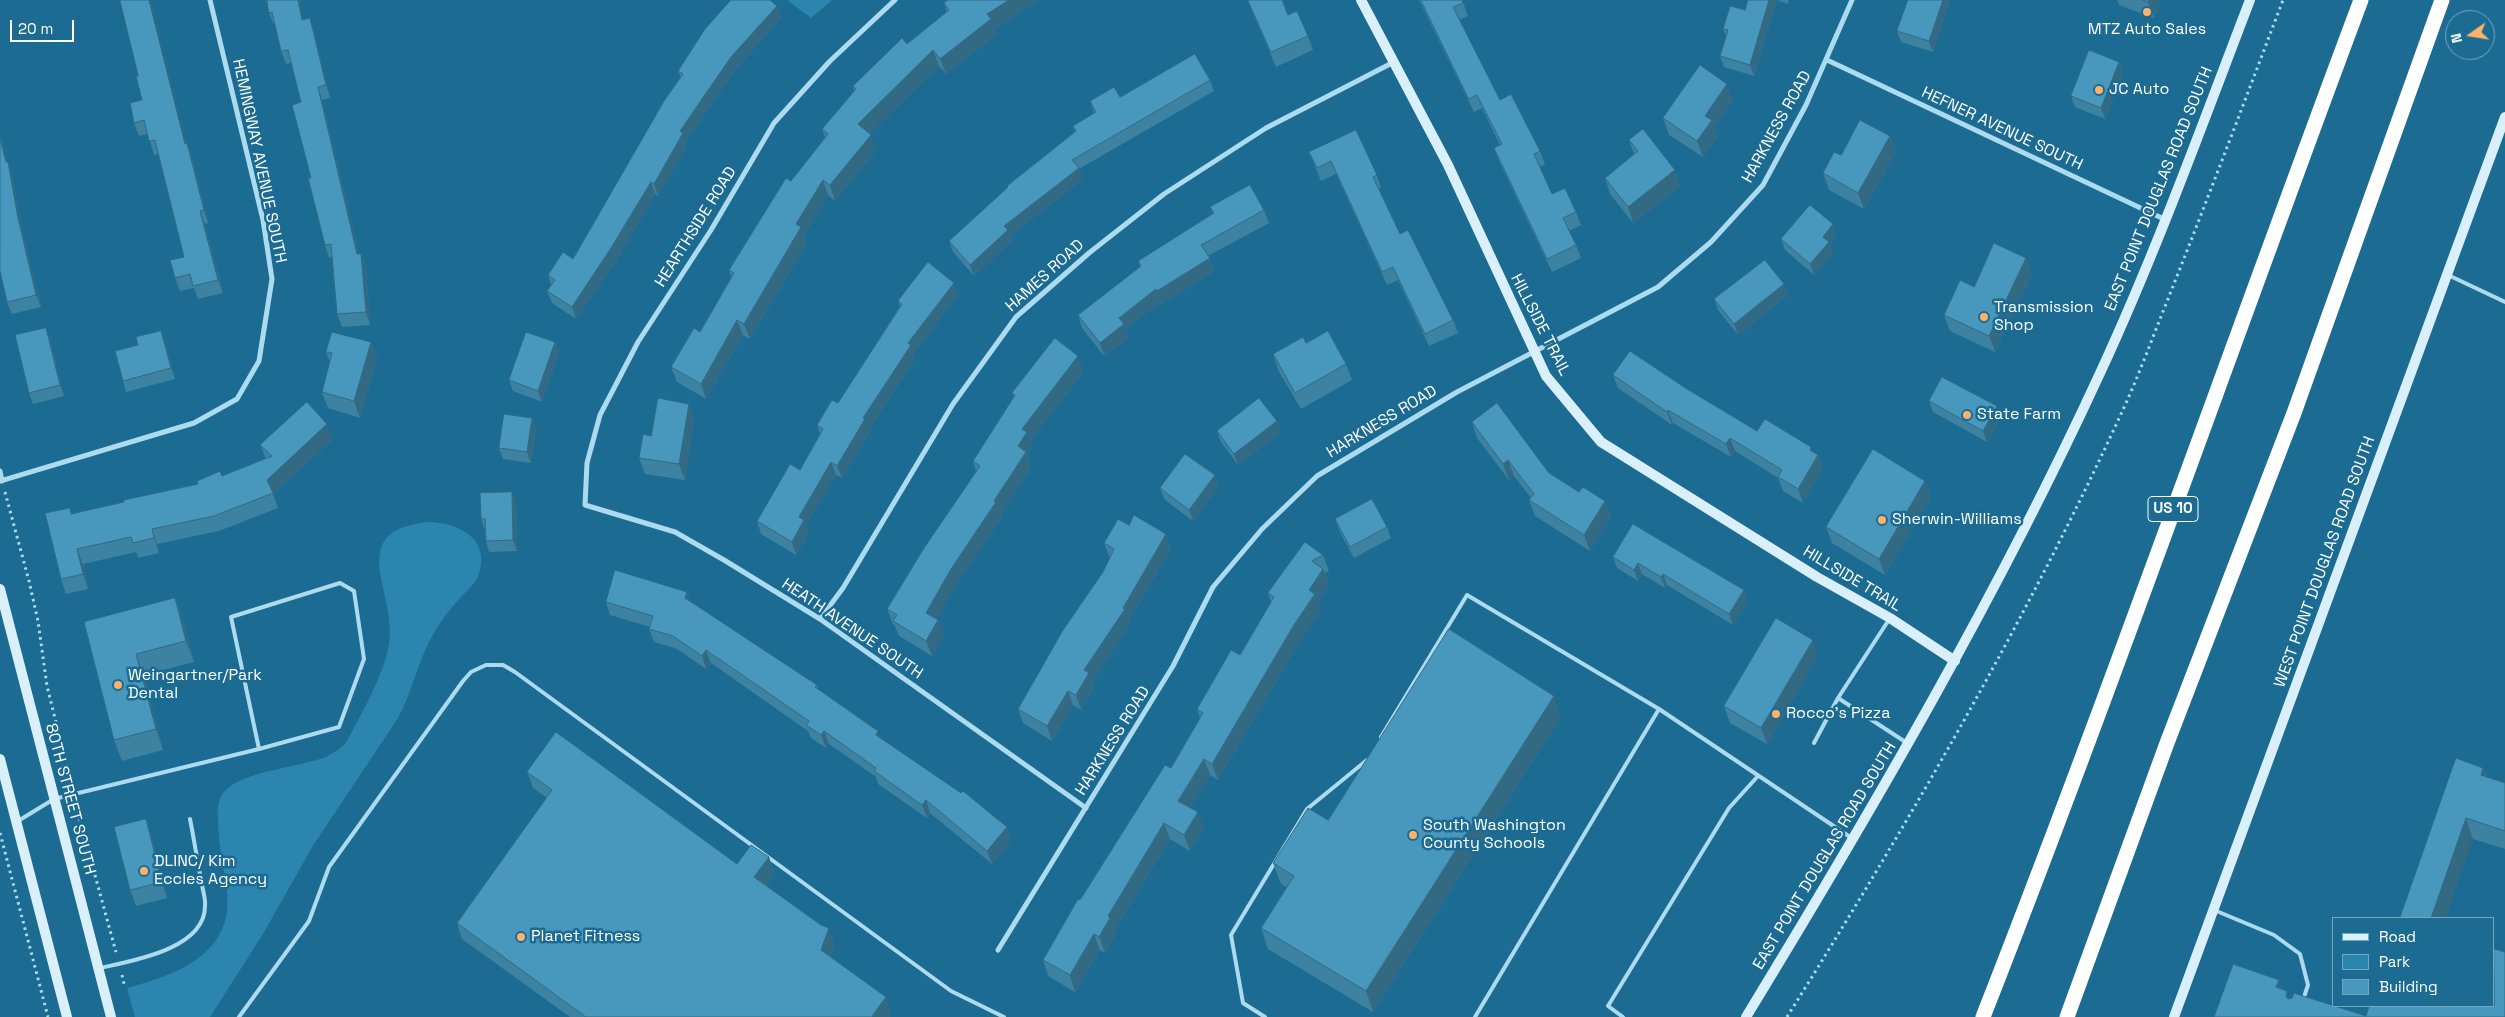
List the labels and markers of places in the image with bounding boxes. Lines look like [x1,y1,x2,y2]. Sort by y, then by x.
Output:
marker: MTZ Auto Sales [2141,6,2153,18]
place label: MTZ Auto Sales [2088,20,2206,40]
place label: JC Auto [2109,80,2169,100]
marker: JC Auto [2093,84,2105,96]
place label: Transmission Shop [1994,298,2094,336]
marker: Transmission Shop [1978,311,1990,323]
place label: State Farm [1977,405,2061,425]
marker: State Farm [1961,409,1973,421]
place label: Sherwin-Williams [1892,510,2022,530]
marker: Sherwin-Williams [1876,514,1888,526]
place label: Weingartner/Park Dental [128,666,262,704]
marker: Weingartner/Park Dental [112,679,124,691]
place label: Rocco's Pizza [1786,704,1890,724]
marker: Rocco's Pizza [1770,708,1782,720]
place label: South Washington County Schools [1423,816,1566,854]
marker: South Washington County Schools [1407,829,1419,841]
place label: DLINC/ Kim Eccles Agency [154,852,267,890]
marker: DLINC/ Kim Eccles Agency [138,865,150,877]
place label: Planet Fitness [531,927,640,947]
marker: Planet Fitness [515,931,527,943]

